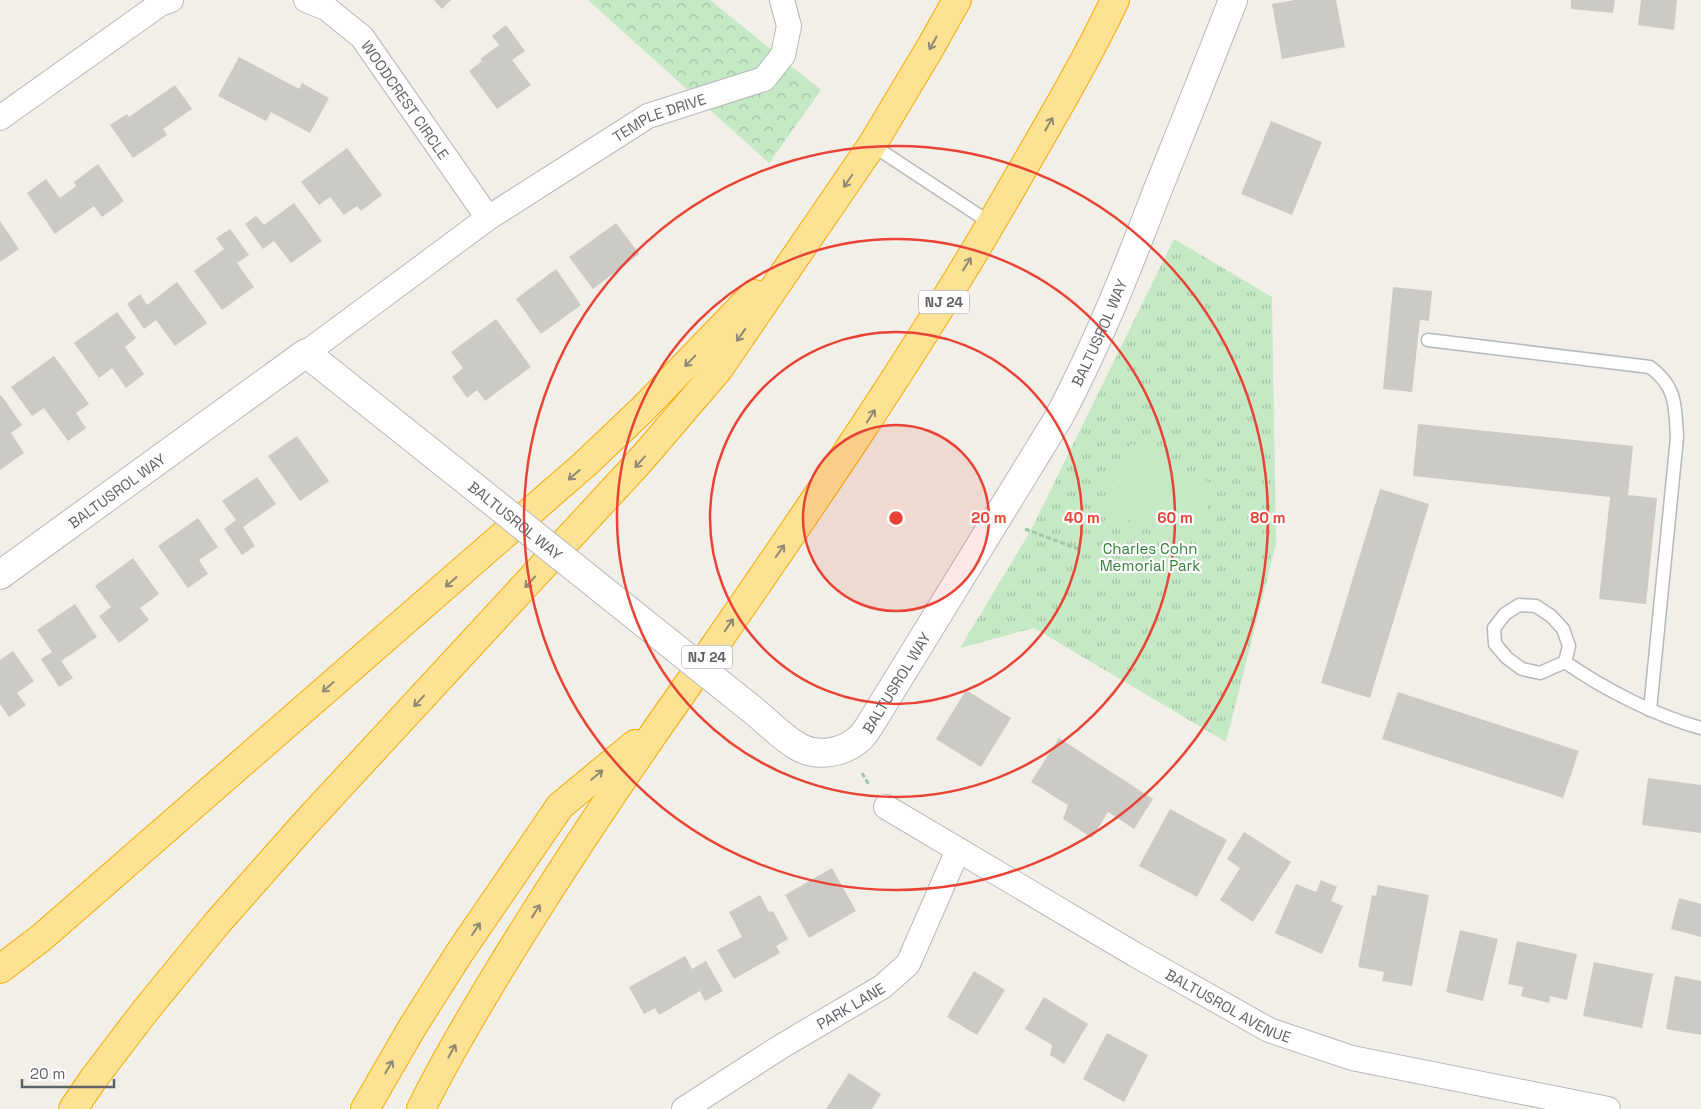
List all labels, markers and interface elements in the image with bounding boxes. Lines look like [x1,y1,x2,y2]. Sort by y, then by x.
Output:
one-way arrow [928,35,938,49]
street label: WOODCREST CIRCLE [358,37,453,163]
street label: TEMPLE DRIVE [609,89,708,146]
one-way arrow [1045,117,1054,132]
one-way arrow [842,173,852,187]
one-way arrow [962,258,972,272]
street label: BALTUSROL WAY [1067,276,1131,389]
road number: NJ 24 [919,290,969,314]
one-way arrow [736,328,746,342]
one-way arrow [684,355,696,367]
one-way arrow [866,410,876,424]
street label: BALTUSROL WAY [64,449,169,532]
one-way arrow [634,455,645,468]
one-way arrow [567,469,580,480]
street label: BALTUSROL WAY [465,477,567,564]
text: 20 m [971,508,1007,527]
text: 40 m [1064,508,1100,527]
text: 60 m [1157,508,1193,527]
text: 80 m [1250,508,1286,527]
centre of rings [887,509,905,527]
park label: Charles Cohn Memorial Park [1100,539,1200,575]
one-way arrow [775,544,785,558]
one-way arrow [524,575,536,588]
one-way arrow [445,576,458,587]
one-way arrow [724,618,734,632]
street label: BALTUSROL WAY [858,628,934,737]
road number: NJ 24 [682,646,732,669]
one-way arrow [321,681,334,693]
one-way arrow [413,694,425,707]
one-way arrow [591,770,604,781]
one-way arrow [531,905,541,919]
one-way arrow [470,922,481,936]
street label: BALTUSROL AVENUE [1162,964,1294,1046]
street label: PARK LANE [813,978,888,1033]
one-way arrow [448,1044,458,1058]
scale bar [22,1056,115,1088]
one-way arrow [384,1059,394,1074]
text: 20 m [30,1064,65,1083]

